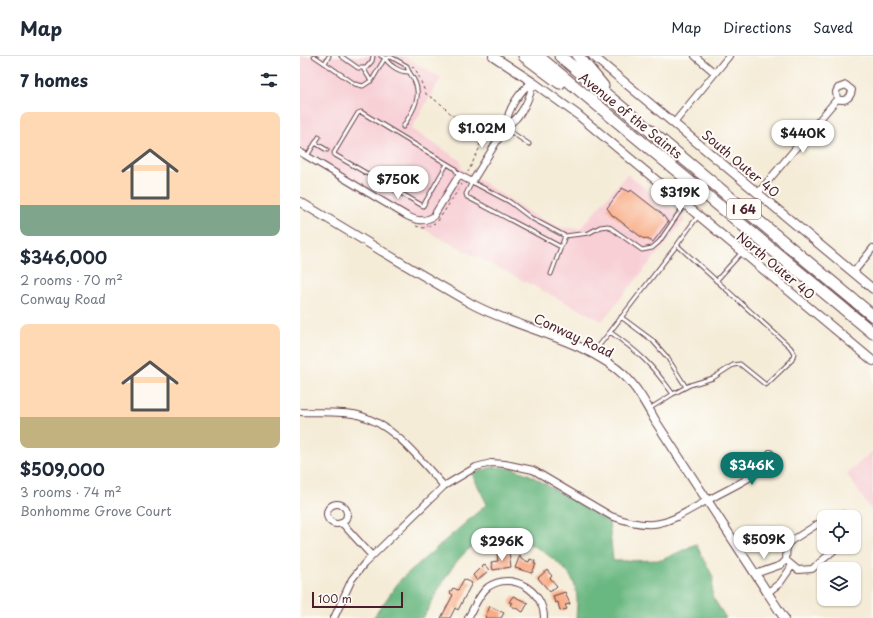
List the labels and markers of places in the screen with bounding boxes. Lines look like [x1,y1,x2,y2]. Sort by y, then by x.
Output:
pin: $1.02M [449,115,515,149]
pin: $440K [775,120,831,154]
pin: $750K [370,166,426,200]
pin: $319K [652,179,708,213]
pin: $346K [724,452,780,486]
pin: $509K [736,526,792,560]
pin: $296K [474,528,530,562]

